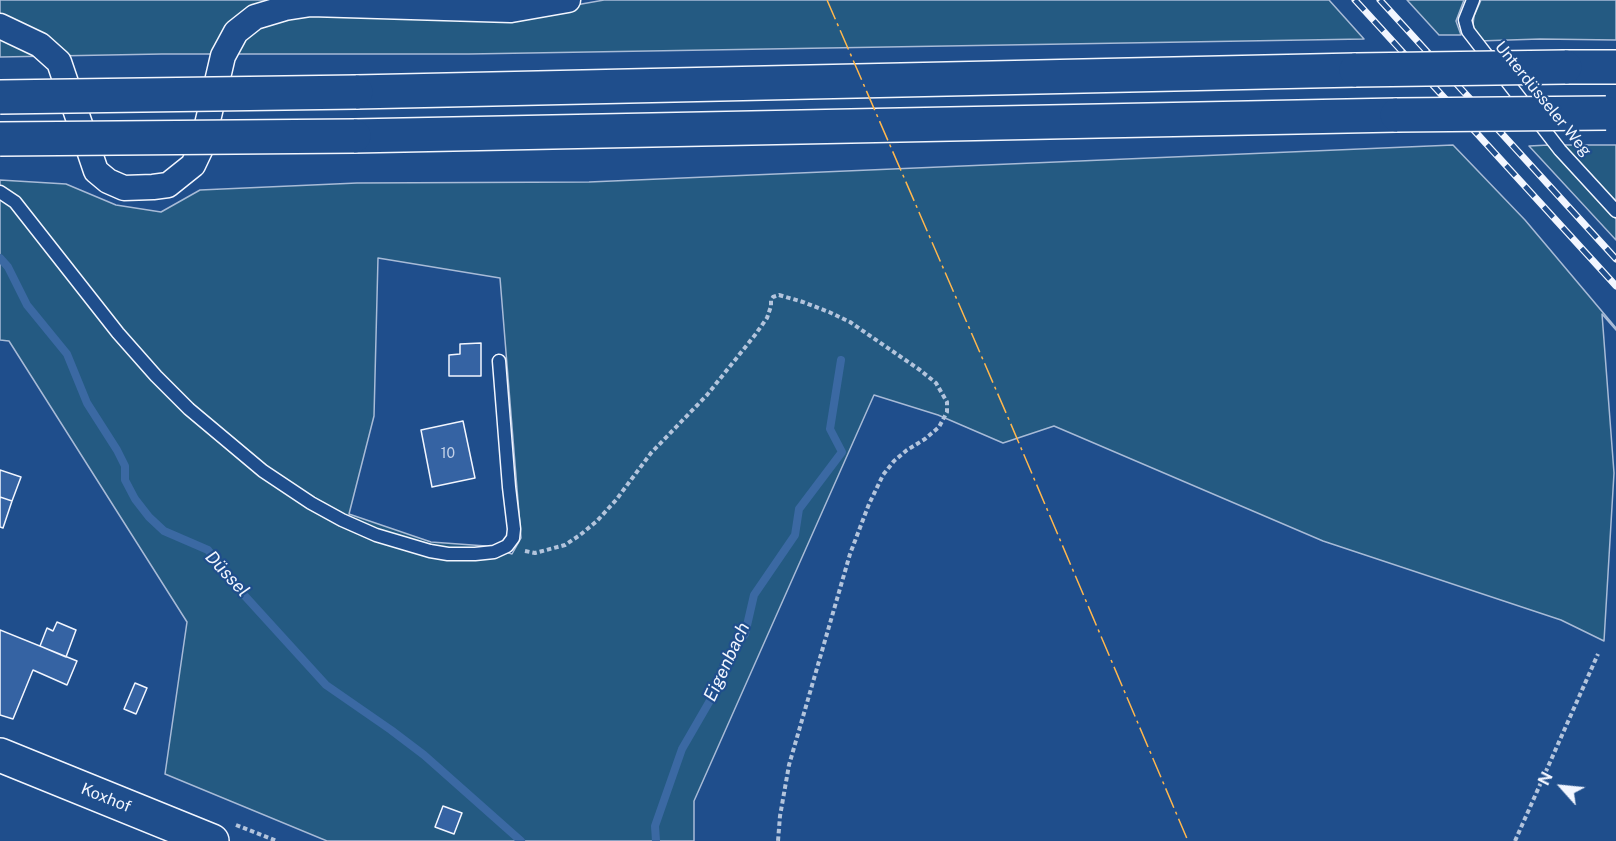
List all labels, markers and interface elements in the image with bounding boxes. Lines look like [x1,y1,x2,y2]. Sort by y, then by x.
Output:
street label: Unterdüsseler Weg [1491,38,1595,160]
house number: 10 [441,446,455,462]
water label: Düssel [200,547,254,601]
water label: Eigenbach [699,619,755,705]
north arrow [1532,757,1592,817]
text: N [1534,769,1557,788]
street label: Koxhof [78,779,134,817]

